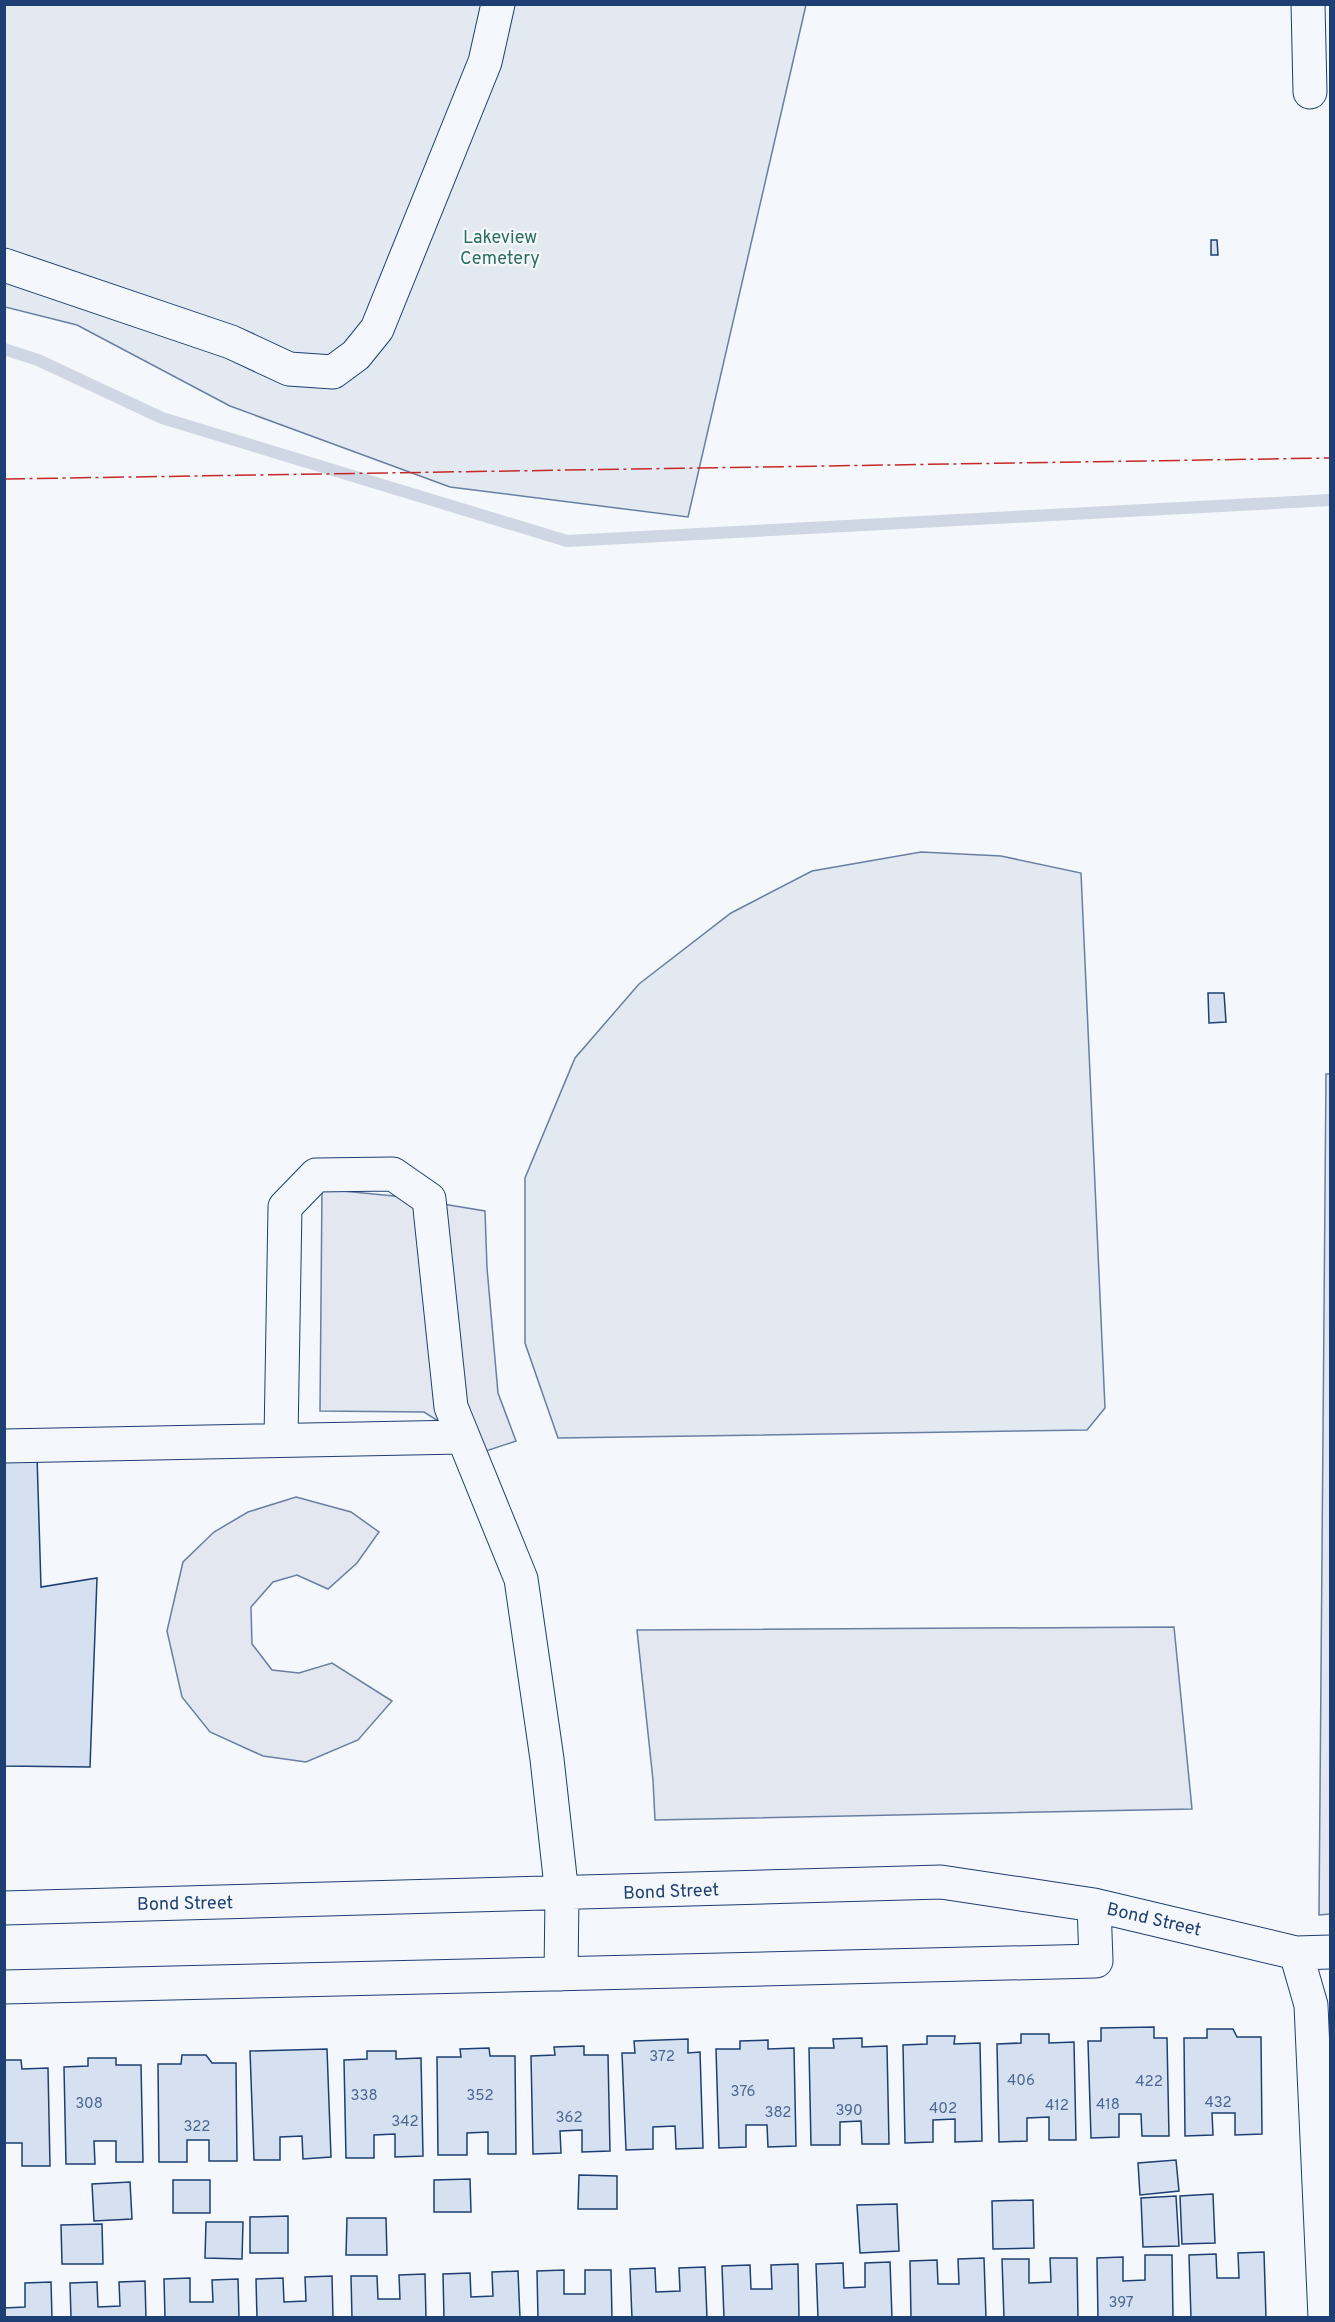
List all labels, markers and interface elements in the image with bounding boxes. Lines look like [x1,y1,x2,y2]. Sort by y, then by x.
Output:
park label: Lakeview Cemetery [460,227,540,271]
street label: Bond Street [623,1879,720,1906]
street label: Bond Street [137,1892,233,1917]
street label: Bond Street [1104,1898,1203,1942]
house number: 372 [649,2048,675,2067]
house number: 406 [1007,2072,1035,2091]
house number: 422 [1135,2073,1163,2092]
house number: 376 [731,2083,755,2102]
house number: 338 [350,2087,378,2106]
house number: 352 [466,2087,494,2106]
house number: 432 [1204,2094,1232,2113]
house number: 308 [75,2095,103,2114]
house number: 418 [1096,2096,1120,2115]
house number: 412 [1045,2097,1069,2116]
house number: 402 [929,2100,957,2119]
house number: 390 [835,2102,863,2121]
house number: 382 [764,2104,792,2123]
house number: 362 [555,2109,583,2128]
house number: 342 [391,2113,419,2132]
house number: 322 [183,2118,211,2137]
house number: 397 [1108,2294,1134,2313]

